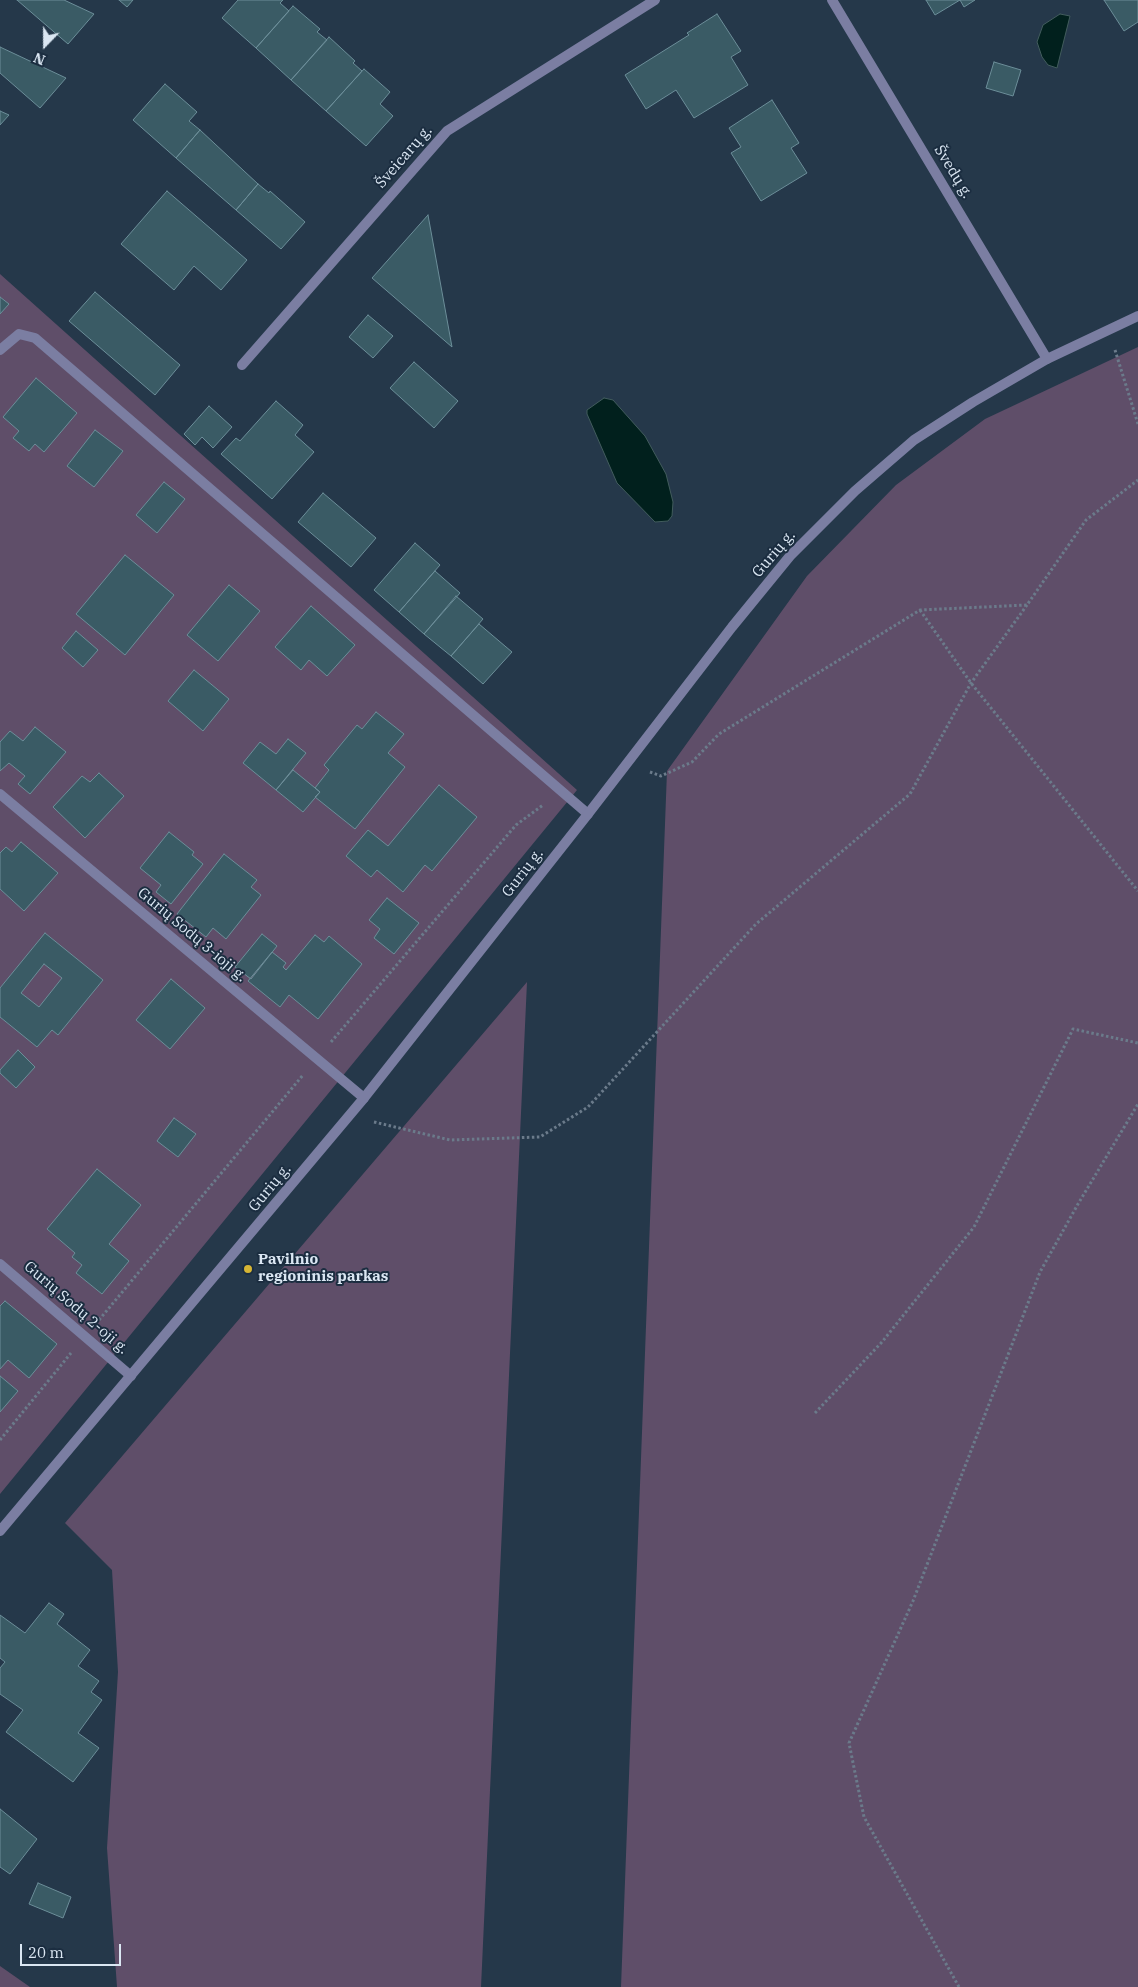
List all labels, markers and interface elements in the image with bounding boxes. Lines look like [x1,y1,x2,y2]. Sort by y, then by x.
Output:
north arrow [20,20,70,70]
text: N [31,48,48,69]
street label: Šveicarų g. [372,122,436,192]
street label: Švedų g. [930,142,976,202]
street label: Gurių g. [749,527,799,581]
street label: Gurių g. [498,845,548,901]
street label: Gurių Sodų 3-ioji g. [134,884,250,986]
street label: Gurių g. [245,1161,295,1215]
place label: Pavilnio regioninis parkas [258,1251,388,1286]
street label: Gurių Sodų 2-oji g. [20,1258,132,1358]
marker: Pavilnio regioninis parkas [242,1263,254,1275]
scale bar [22,1934,124,1966]
text: 20 m [28,1943,64,1962]

